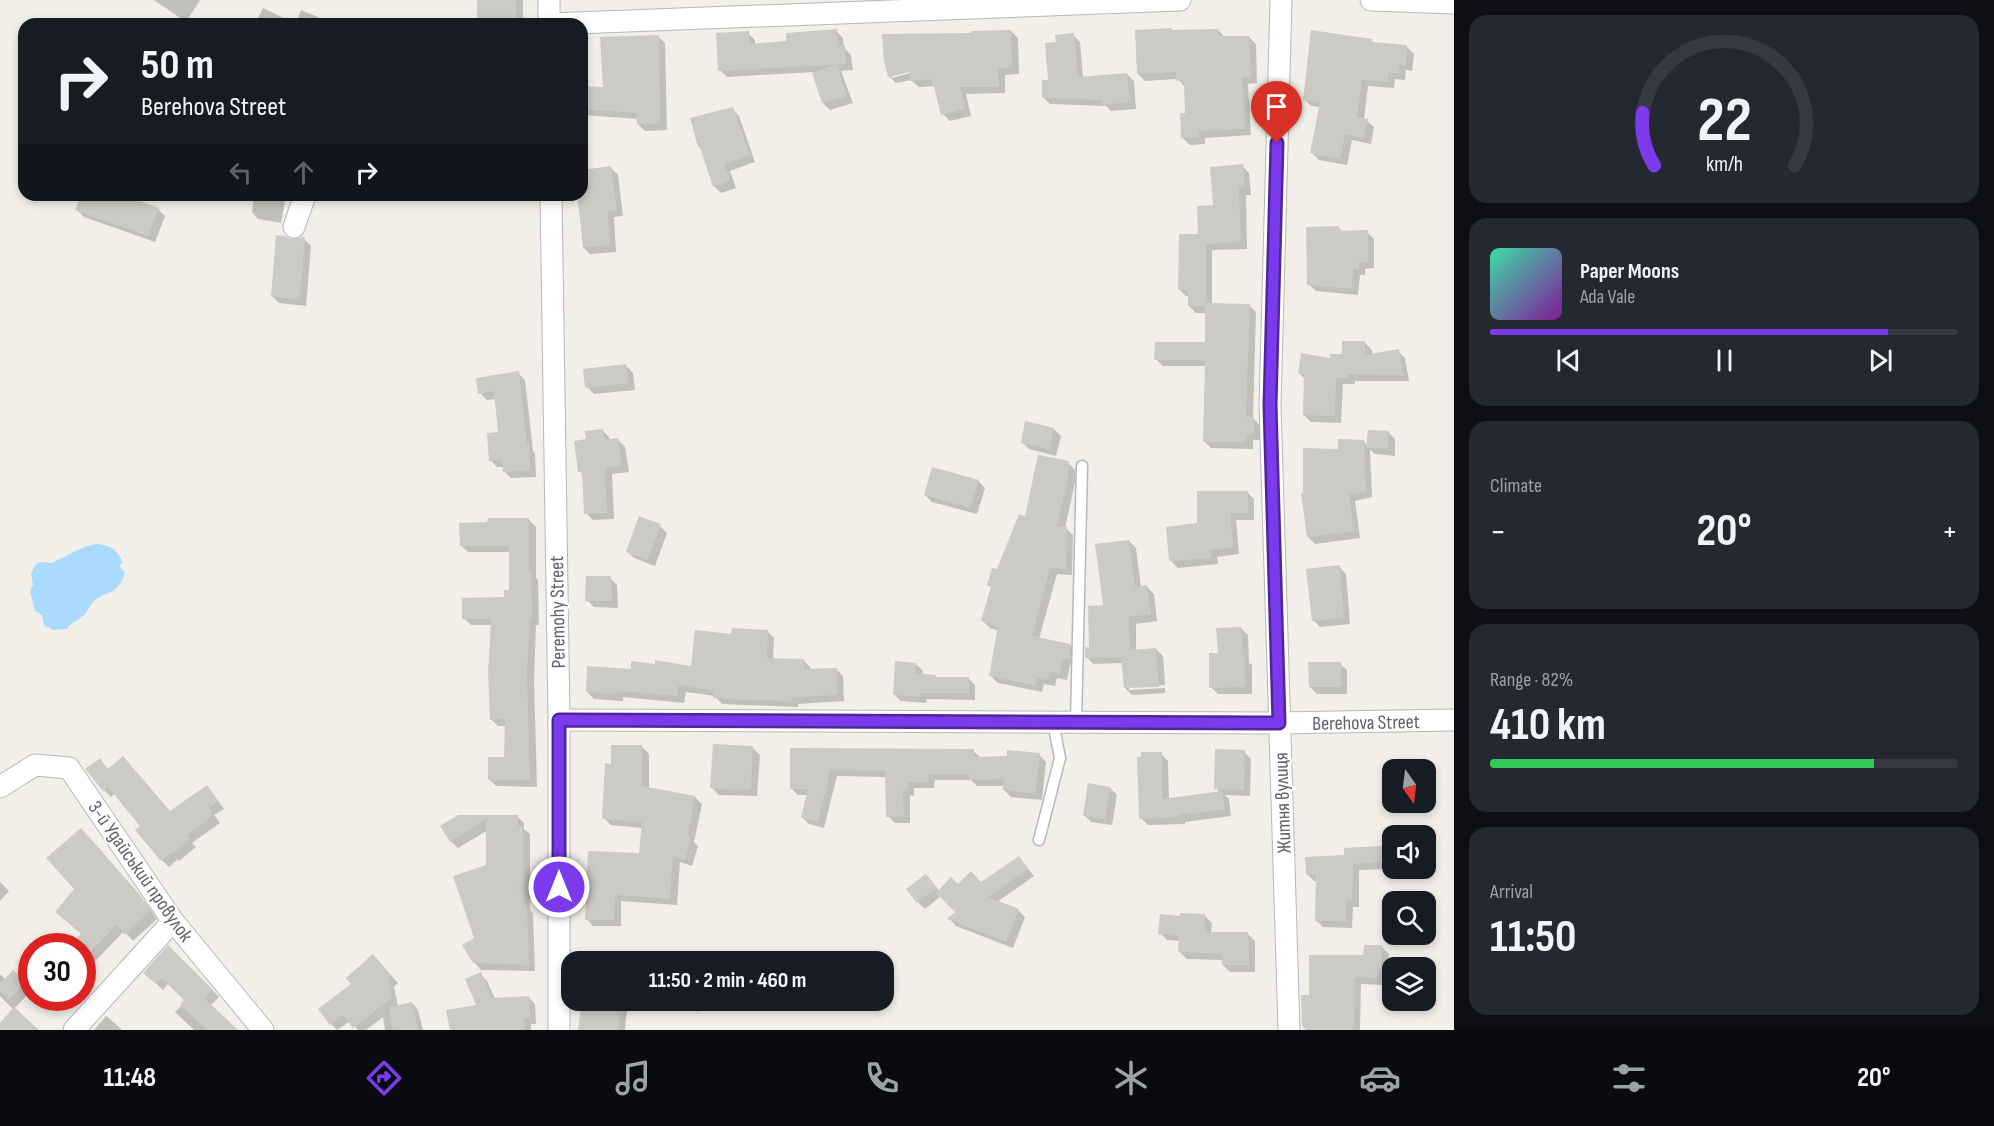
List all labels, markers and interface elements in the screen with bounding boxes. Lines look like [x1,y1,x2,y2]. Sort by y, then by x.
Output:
text: 50 m [141,40,214,91]
icon: right [42,42,120,120]
pin [1251,81,1302,143]
text: 22 [1697,84,1751,159]
icon: arrive [1260,90,1293,123]
text: Berehova Street [141,91,286,123]
text: km/h [1705,152,1743,177]
icon: left [224,156,257,189]
icon: ahead [287,156,320,189]
icon: right [350,156,383,189]
text: Paper Moons [1580,258,1679,285]
text: Ada Vale [1580,285,1635,309]
icon: previous [1552,344,1585,377]
icon: pause [1708,344,1741,377]
icon: next [1864,344,1897,377]
text: Climate [1490,474,1542,498]
text: 20° [1696,504,1752,559]
text: − [1490,512,1506,552]
text: + [1942,512,1958,552]
street label: Peremohy Street [545,555,571,669]
text: Range · 82% [1490,668,1573,692]
text: 410 km [1490,698,1606,753]
street label: Berehova Street [1312,710,1420,736]
street label: Житня вулиця [1269,752,1297,854]
north arrow [1382,759,1436,813]
map controls [1382,759,1436,1011]
street label: 3-й Удайський провулок [83,796,198,947]
button: sound [1382,825,1436,879]
position arrow [527,855,591,919]
text: Arrival [1490,880,1533,904]
button: search [1382,891,1436,945]
text: 11:50 [1490,910,1577,965]
speed limit sign: 30 [18,933,96,1011]
button: layers [1382,957,1436,1011]
text: 11:50 · 2 min · 460 m [649,967,806,994]
icon: directions [363,1057,405,1099]
icon: music [612,1057,654,1099]
icon: phone [861,1057,903,1099]
icon: climate [1110,1057,1152,1099]
icon: car [1359,1057,1401,1099]
icon: filters [1608,1057,1650,1099]
text: 11:48 [104,1062,156,1094]
text: 20° [1857,1062,1890,1094]

